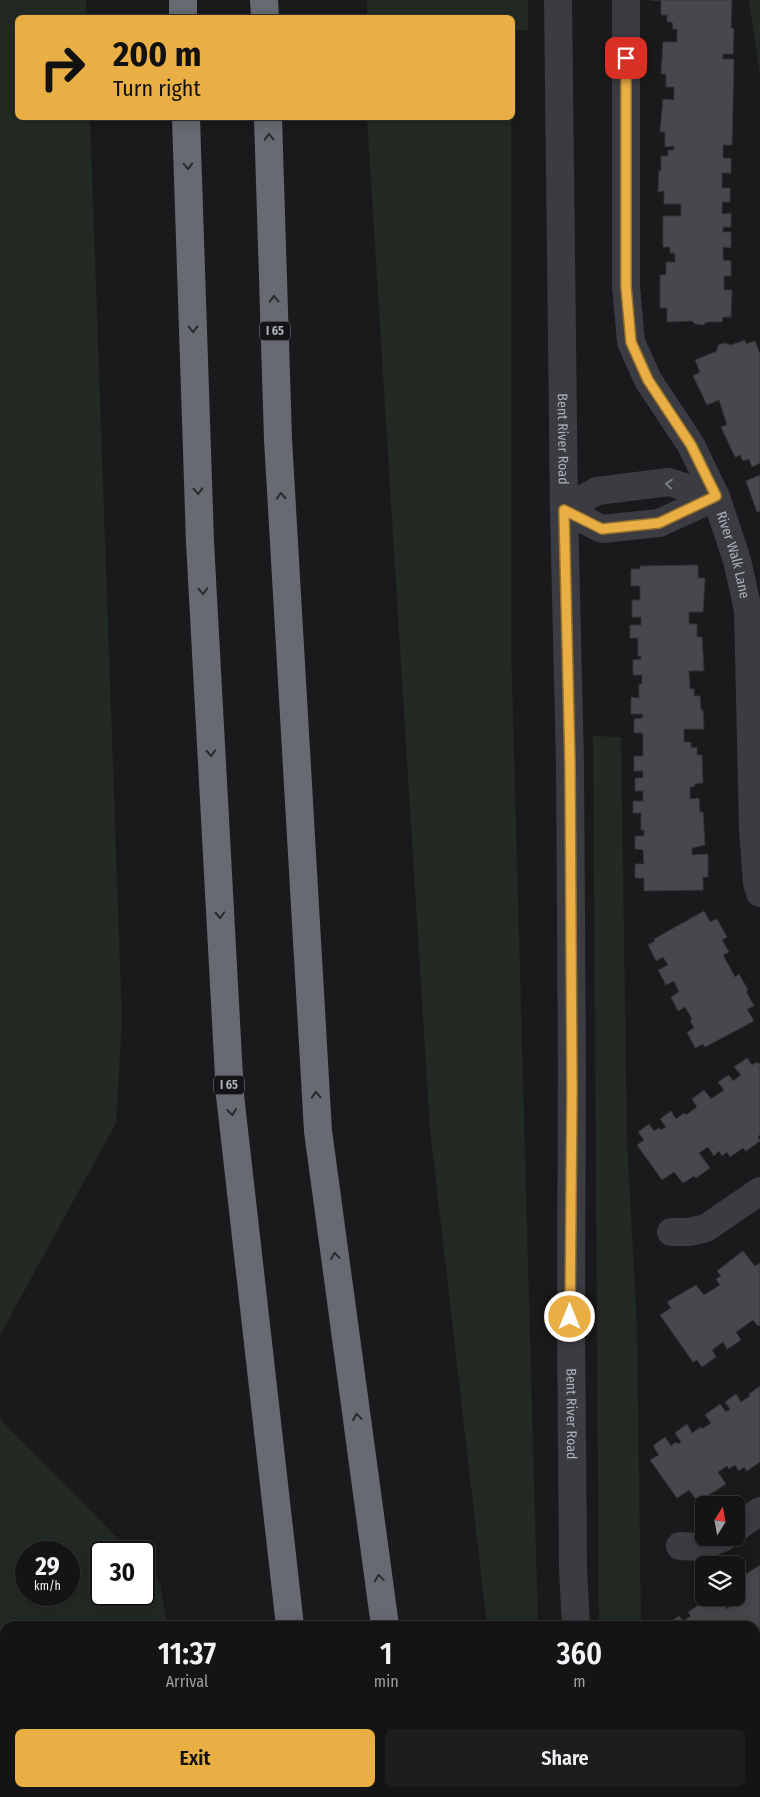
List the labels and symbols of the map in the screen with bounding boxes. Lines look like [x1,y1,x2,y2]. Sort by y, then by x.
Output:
pin [605,37,647,79]
one-way arrow [263,132,274,140]
one-way arrow [183,162,193,170]
one-way arrow [268,295,279,303]
road number: I 65 [260,322,290,341]
one-way arrow [188,325,198,333]
street label: Bent River Road [554,393,572,485]
one-way arrow [665,479,673,490]
one-way arrow [193,487,204,495]
one-way arrow [276,492,287,500]
street label: River Walk Lane [713,509,754,600]
one-way arrow [197,587,208,595]
one-way arrow [206,749,217,757]
one-way arrow [215,912,226,920]
road number: I 65 [214,1076,244,1094]
one-way arrow [310,1090,321,1098]
one-way arrow [226,1109,237,1117]
one-way arrow [330,1252,341,1260]
position arrow [543,1290,595,1342]
street label: Bent River Road [563,1368,581,1460]
one-way arrow [352,1413,363,1421]
north arrow [695,1496,745,1546]
speed limit sign: 30 [90,1541,155,1606]
one-way arrow [374,1574,385,1582]

